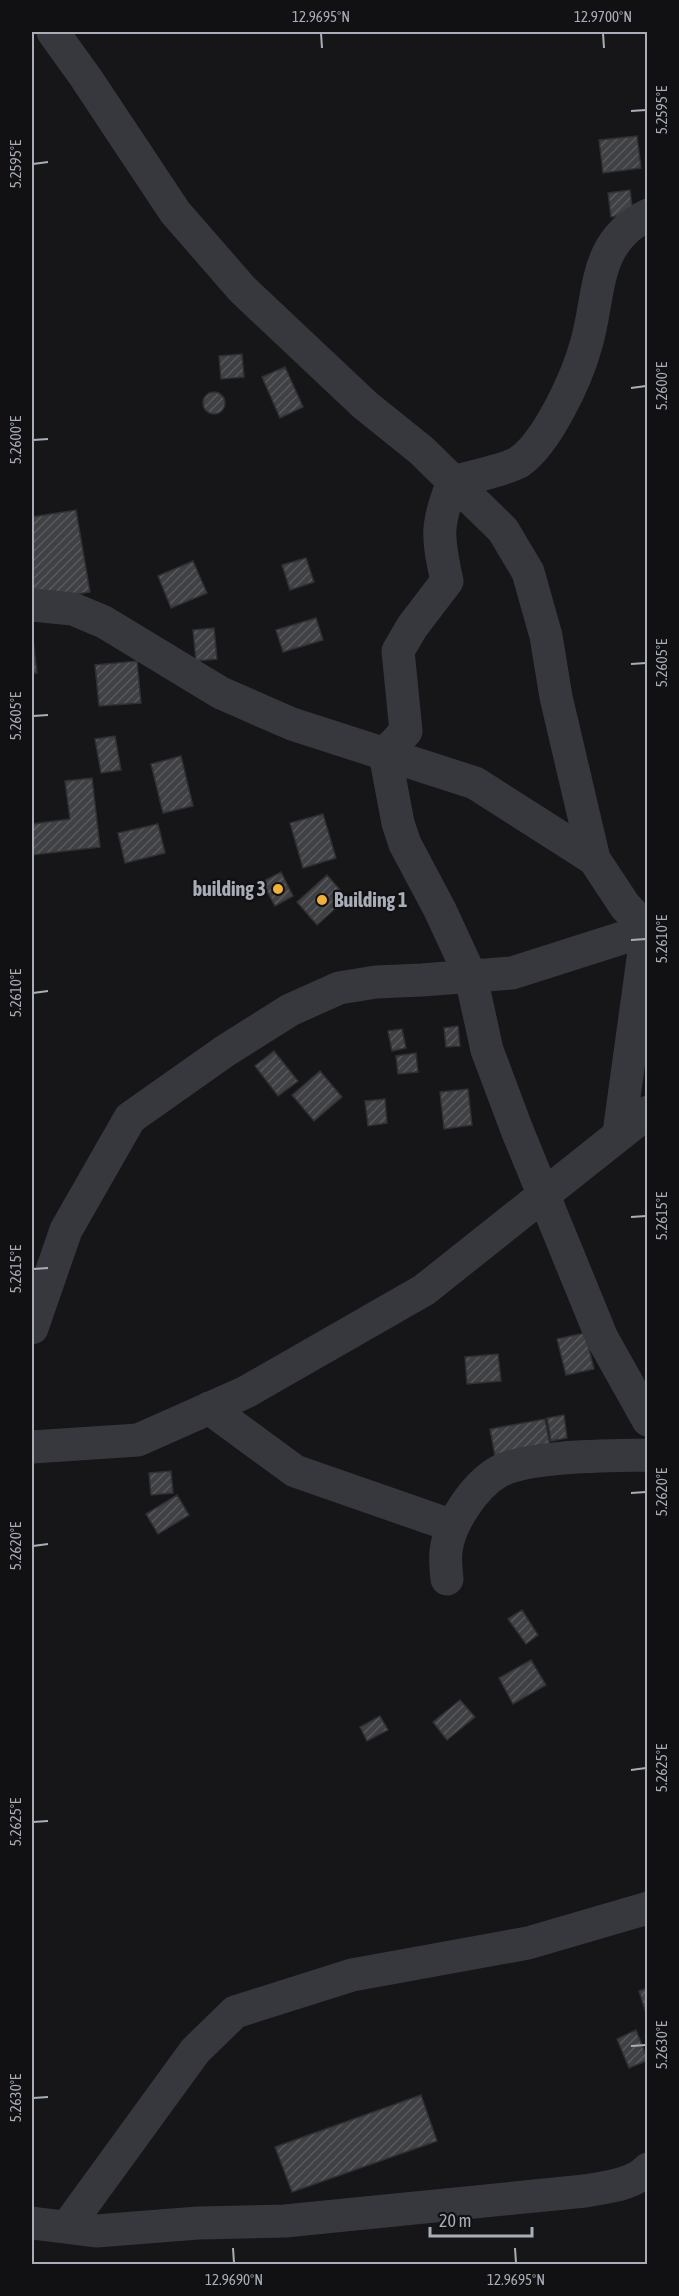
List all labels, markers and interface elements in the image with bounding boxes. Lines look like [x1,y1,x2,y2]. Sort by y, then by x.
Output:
text: 12.9695°N [292,8,350,25]
text: 12.9700°N [574,8,632,25]
text: 5.2595°E [653,85,670,134]
text: 5.2595°E [7,139,24,188]
text: 5.2600°E [653,361,670,410]
text: 5.2600°E [7,415,24,464]
text: 5.2605°E [653,638,670,687]
text: 5.2605°E [7,691,24,740]
place label: building 3 [193,877,266,900]
marker: building 3 [271,882,285,896]
place label: Building 1 [334,888,407,911]
marker: Building 1 [315,893,329,907]
text: 5.2610°E [653,914,670,963]
text: 5.2610°E [7,968,24,1017]
text: 5.2615°E [653,1191,670,1240]
text: 5.2615°E [7,1244,24,1293]
text: 5.2620°E [653,1467,670,1516]
text: 5.2620°E [7,1521,24,1570]
text: 5.2625°E [653,1743,670,1792]
text: 5.2625°E [7,1797,24,1846]
text: 5.2630°E [653,2020,670,2069]
text: 5.2630°E [7,2073,24,2122]
scale bar [430,2200,532,2238]
text: 20 m [439,2210,471,2231]
text: 12.9690°N [205,2271,263,2288]
text: 12.9695°N [487,2271,545,2288]

